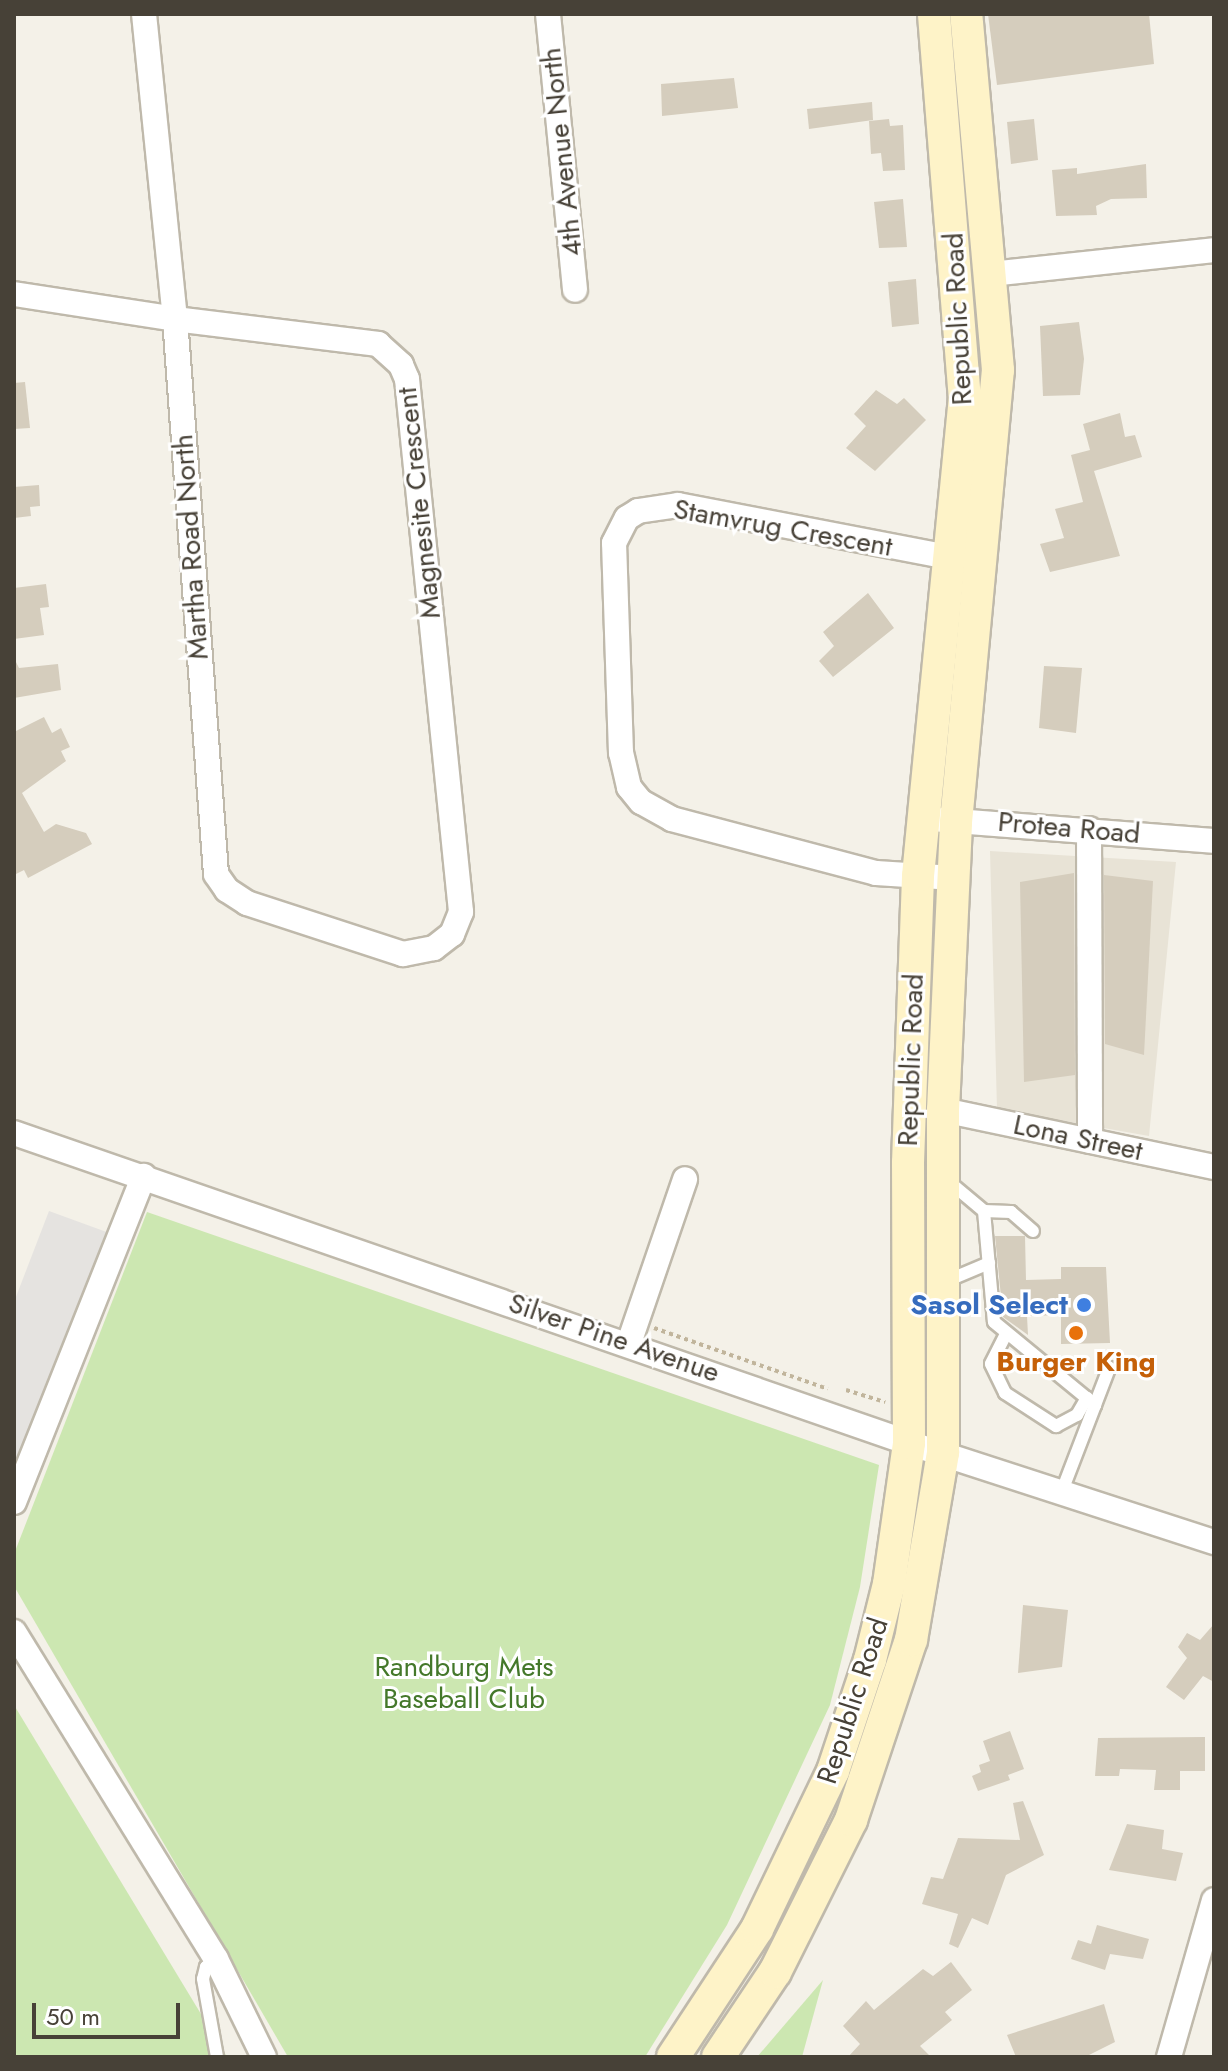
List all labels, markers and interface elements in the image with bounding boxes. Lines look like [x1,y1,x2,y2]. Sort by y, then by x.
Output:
street label: 4th Avenue North [534,46,590,258]
street label: Republic Road [937,232,979,406]
street label: Magnesite Crescent [390,386,448,620]
street label: Martha Road North [166,433,216,661]
street label: Stamvrug Crescent [671,492,895,564]
street label: Protea Road [996,805,1142,851]
street label: Republic Road [891,973,931,1147]
street label: Lona Street [1010,1108,1146,1168]
street label: Silver Pine Avenue [504,1286,724,1390]
place label: Sasol Select [910,1288,1068,1322]
marker: Sasol Select [1075,1296,1093,1314]
marker: Burger King [1067,1324,1085,1342]
place label: Burger King [996,1345,1156,1379]
street label: Republic Road [810,1614,896,1788]
park label: Randburg Mets Baseball Club [374,1650,554,1716]
scale bar [36,1987,184,2037]
text: 50 m [46,1999,100,2034]

